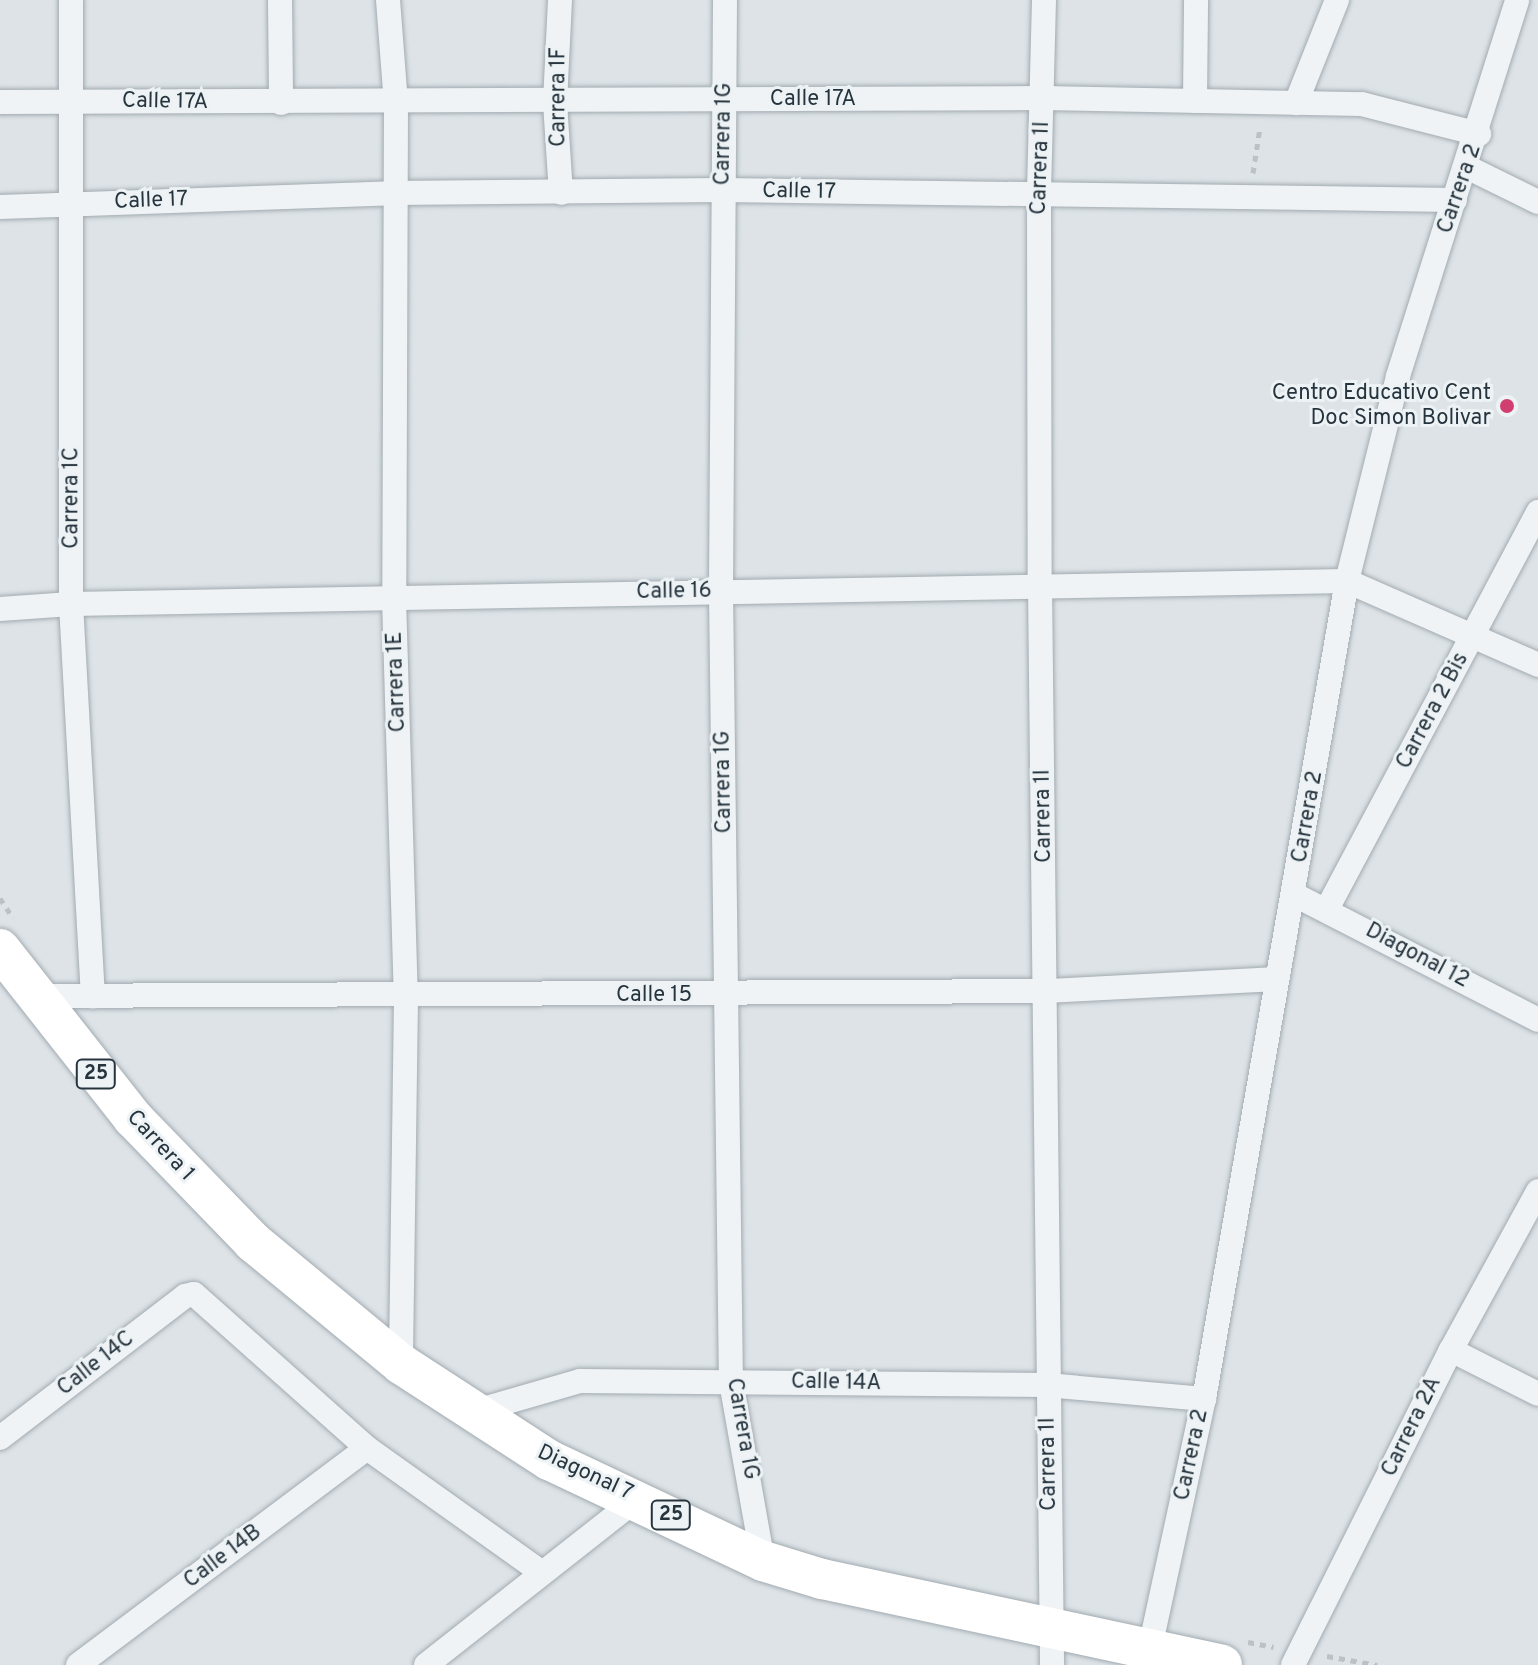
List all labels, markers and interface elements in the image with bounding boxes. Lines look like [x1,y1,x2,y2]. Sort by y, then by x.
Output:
street label: Carrera 1F [546,47,572,147]
street label: Carrera 1G [710,82,738,186]
street label: Calle 17A [770,87,856,113]
street label: Calle 17A [122,88,208,116]
street label: Carrera 1I [1026,121,1056,215]
street label: Carrera 2 [1432,141,1488,237]
street label: Calle 17 [762,178,836,206]
street label: Calle 17 [114,187,188,215]
place label: Centro Educativo Cent Doc Simon Bolivar [1272,380,1491,432]
marker: Centro Educativo Cent Doc Simon Bolivar [1498,397,1516,415]
street label: Carrera 1C [59,447,85,549]
street label: Calle 16 [636,578,712,606]
street label: Carrera 1E [382,631,412,733]
street label: Carrera 2 Bis [1391,648,1475,774]
street label: Carrera 1G [710,730,738,834]
street label: Carrera 1I [1030,769,1058,863]
street label: Carrera 2 [1287,769,1329,865]
street label: Diagonal 12 [1361,918,1473,994]
street label: Calle 15 [616,983,692,1009]
road number: 25 [74,1058,118,1090]
street label: Carrera 1 [120,1105,200,1187]
street label: Calle 14C [52,1326,140,1402]
street label: Calle 14A [791,1369,881,1397]
street label: Carrera 2A [1376,1373,1448,1481]
street label: Carrera 1G [720,1376,764,1482]
street label: Carrera 2 [1169,1407,1215,1503]
street label: Carrera 1I [1035,1417,1063,1511]
street label: Diagonal 7 [533,1439,637,1507]
road number: 25 [649,1499,693,1531]
street label: Calle 14B [179,1519,267,1595]

